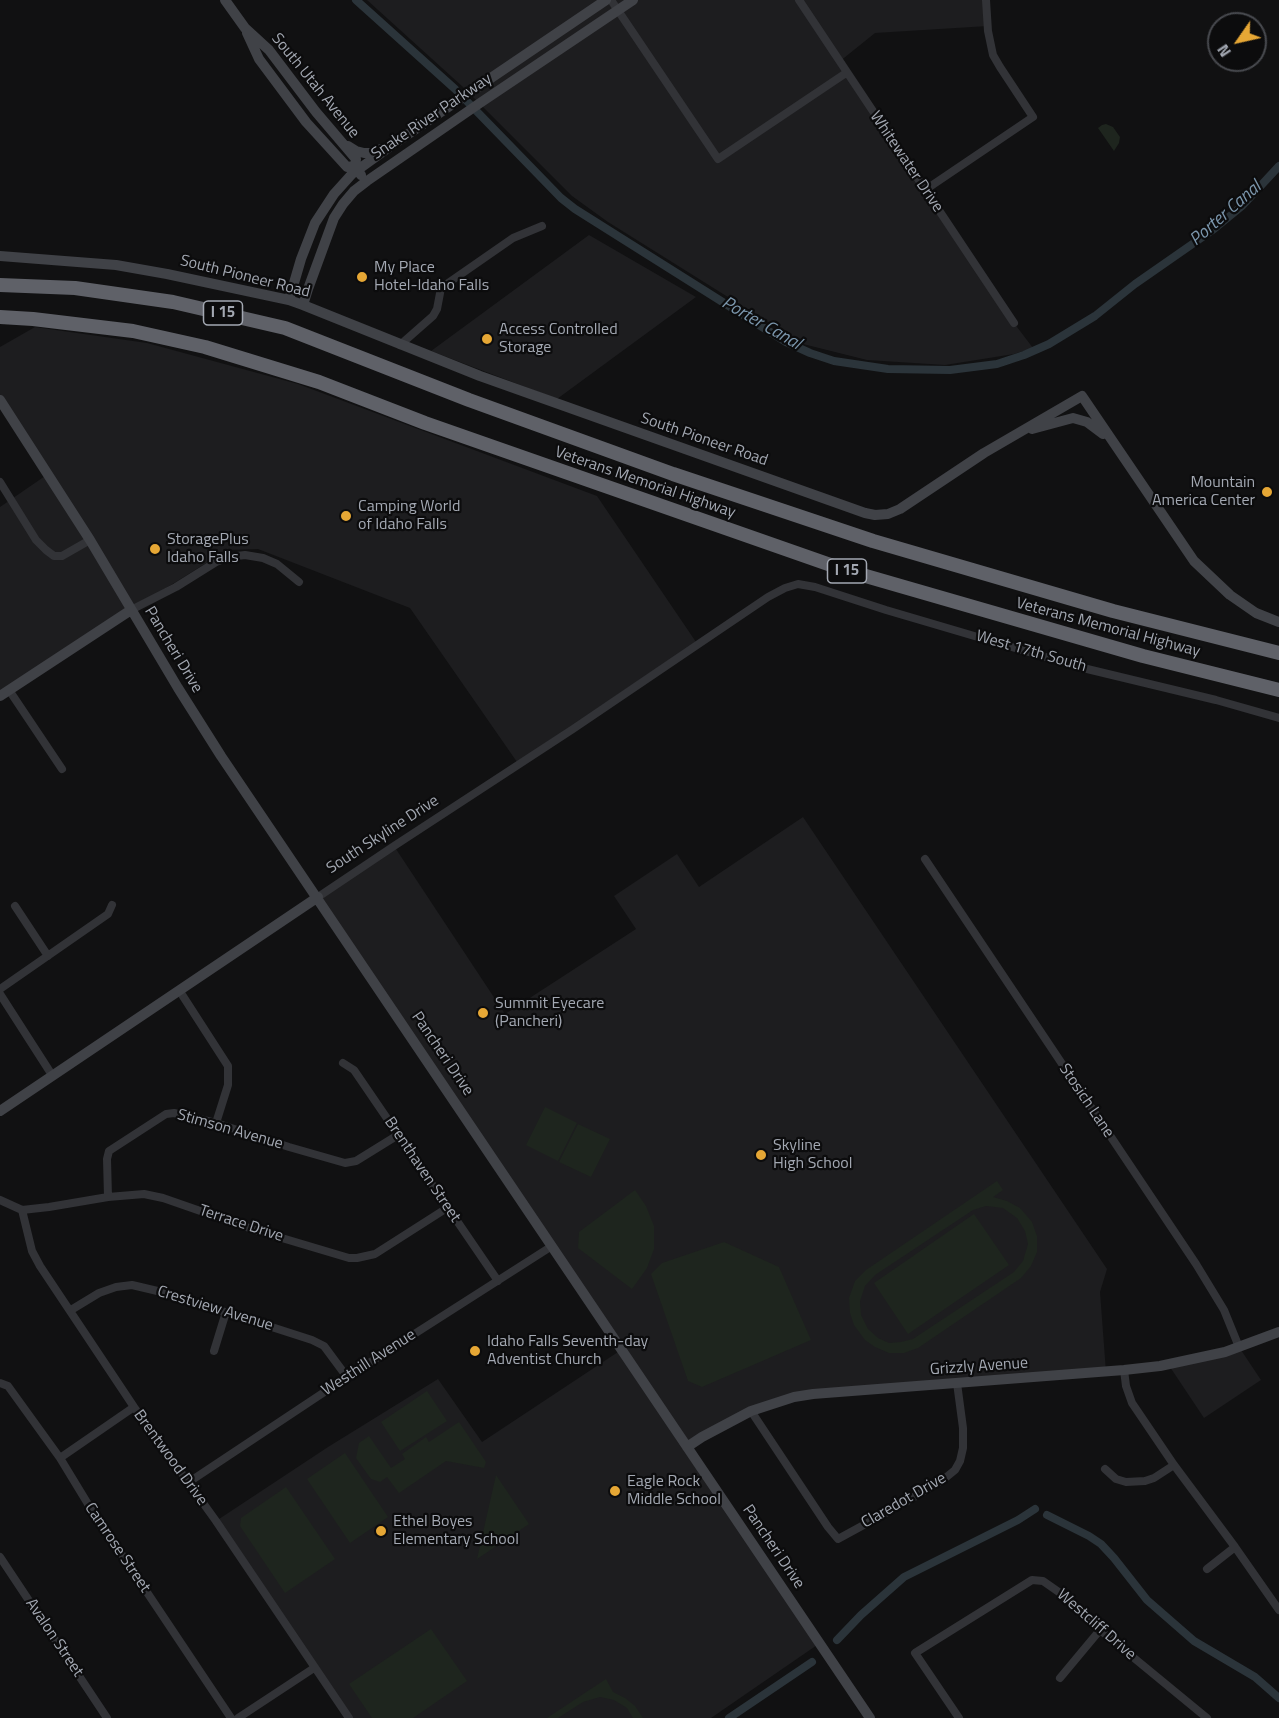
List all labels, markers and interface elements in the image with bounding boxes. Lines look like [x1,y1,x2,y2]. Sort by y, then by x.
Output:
north arrow [1207,12,1267,72]
street label: South Utah Avenue [267,30,363,142]
text: N [1211,40,1237,62]
street label: Snake River Parkway [368,70,496,164]
street label: Whitewater Drive [865,108,947,216]
water label: Porter Canal [1186,177,1266,251]
street label: South Pioneer Road [178,252,312,302]
place label: My Place Hotel-Idaho Falls [374,258,489,296]
marker: My Place Hotel-Idaho Falls [355,270,369,284]
water label: Porter Canal [718,293,804,355]
road number: I 15 [204,301,242,325]
place label: Access Controlled Storage [499,320,618,358]
marker: Access Controlled Storage [480,332,494,346]
street label: South Pioneer Road [638,409,770,471]
street label: Veterans Memorial Highway [552,443,738,523]
place label: Mountain America Center [1152,473,1255,511]
marker: Mountain America Center [1260,485,1274,499]
place label: Camping World of Idaho Falls [358,497,460,535]
marker: Camping World of Idaho Falls [339,509,353,523]
place label: StoragePlus Idaho Falls [167,530,249,568]
marker: StoragePlus Idaho Falls [148,542,162,556]
road number: I 15 [828,559,866,583]
street label: Veterans Memorial Highway [1014,594,1202,662]
street label: Pancheri Drive [140,603,206,697]
street label: West 17th South [974,627,1088,677]
street label: South Skyline Drive [323,792,443,878]
place label: Summit Eyecare (Pancheri) [495,994,604,1032]
marker: Summit Eyecare (Pancheri) [476,1006,490,1020]
street label: Pancheri Drive [407,1008,477,1100]
street label: Stosich Lane [1054,1060,1118,1142]
street label: Stimson Avenue [175,1106,285,1154]
street label: Brenthaven Street [380,1114,464,1226]
place label: Skyline High School [773,1136,852,1174]
marker: Skyline High School [754,1148,768,1162]
street label: Terrace Drive [196,1201,286,1247]
street label: Crestview Avenue [155,1282,275,1336]
street label: Westhill Avenue [318,1326,420,1400]
place label: Idaho Falls Seventh-day Adventist Church [487,1332,648,1370]
marker: Idaho Falls Seventh-day Adventist Church [468,1344,482,1358]
street label: Grizzly Avenue [929,1354,1029,1380]
street label: Brentwood Drive [129,1406,211,1510]
street label: Claredot Drive [858,1469,950,1533]
place label: Eagle Rock Middle School [627,1472,721,1510]
marker: Eagle Rock Middle School [608,1484,622,1498]
street label: Camrose Street [80,1499,154,1597]
street label: Pancheri Drive [738,1501,808,1593]
place label: Ethel Boyes Elementary School [393,1512,519,1550]
marker: Ethel Boyes Elementary School [374,1524,388,1538]
street label: Westcliff Drive [1053,1586,1139,1664]
street label: Avalon Street [21,1595,87,1681]

